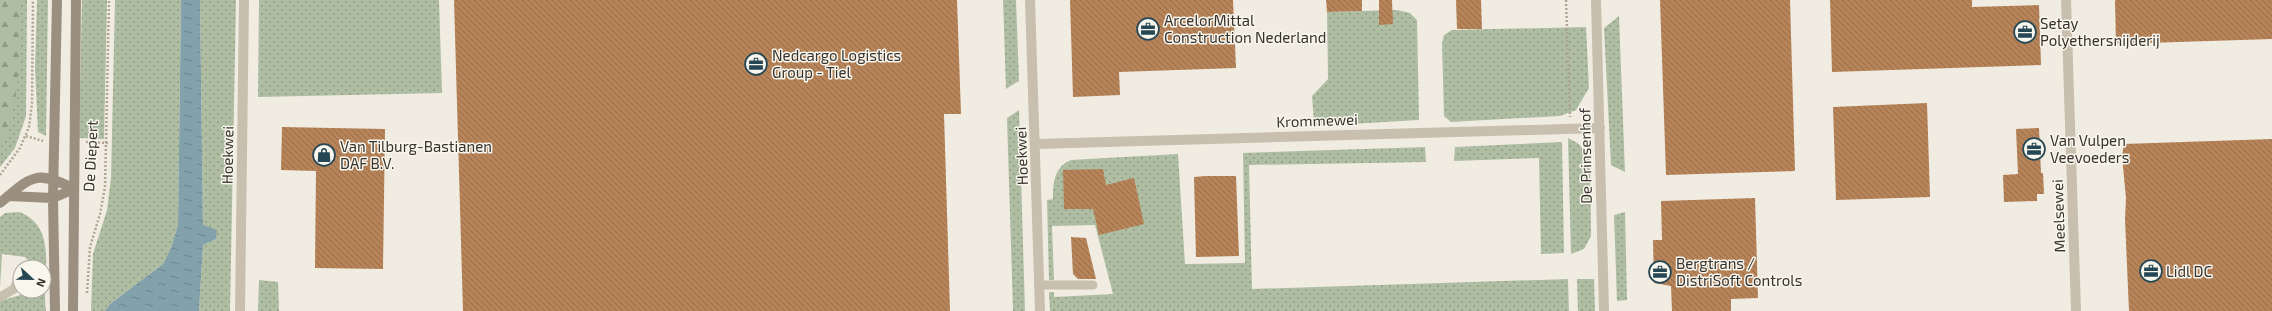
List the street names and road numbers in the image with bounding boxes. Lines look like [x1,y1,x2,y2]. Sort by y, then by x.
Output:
street label: De Prinsenhof [1575,108,1595,204]
street label: Krommewei [1276,110,1358,130]
street label: De Diepert [79,120,101,192]
street label: Hoekwei [217,126,237,184]
street label: Hoekwei [1011,127,1031,185]
street label: Meelsewei [2048,179,2068,253]

